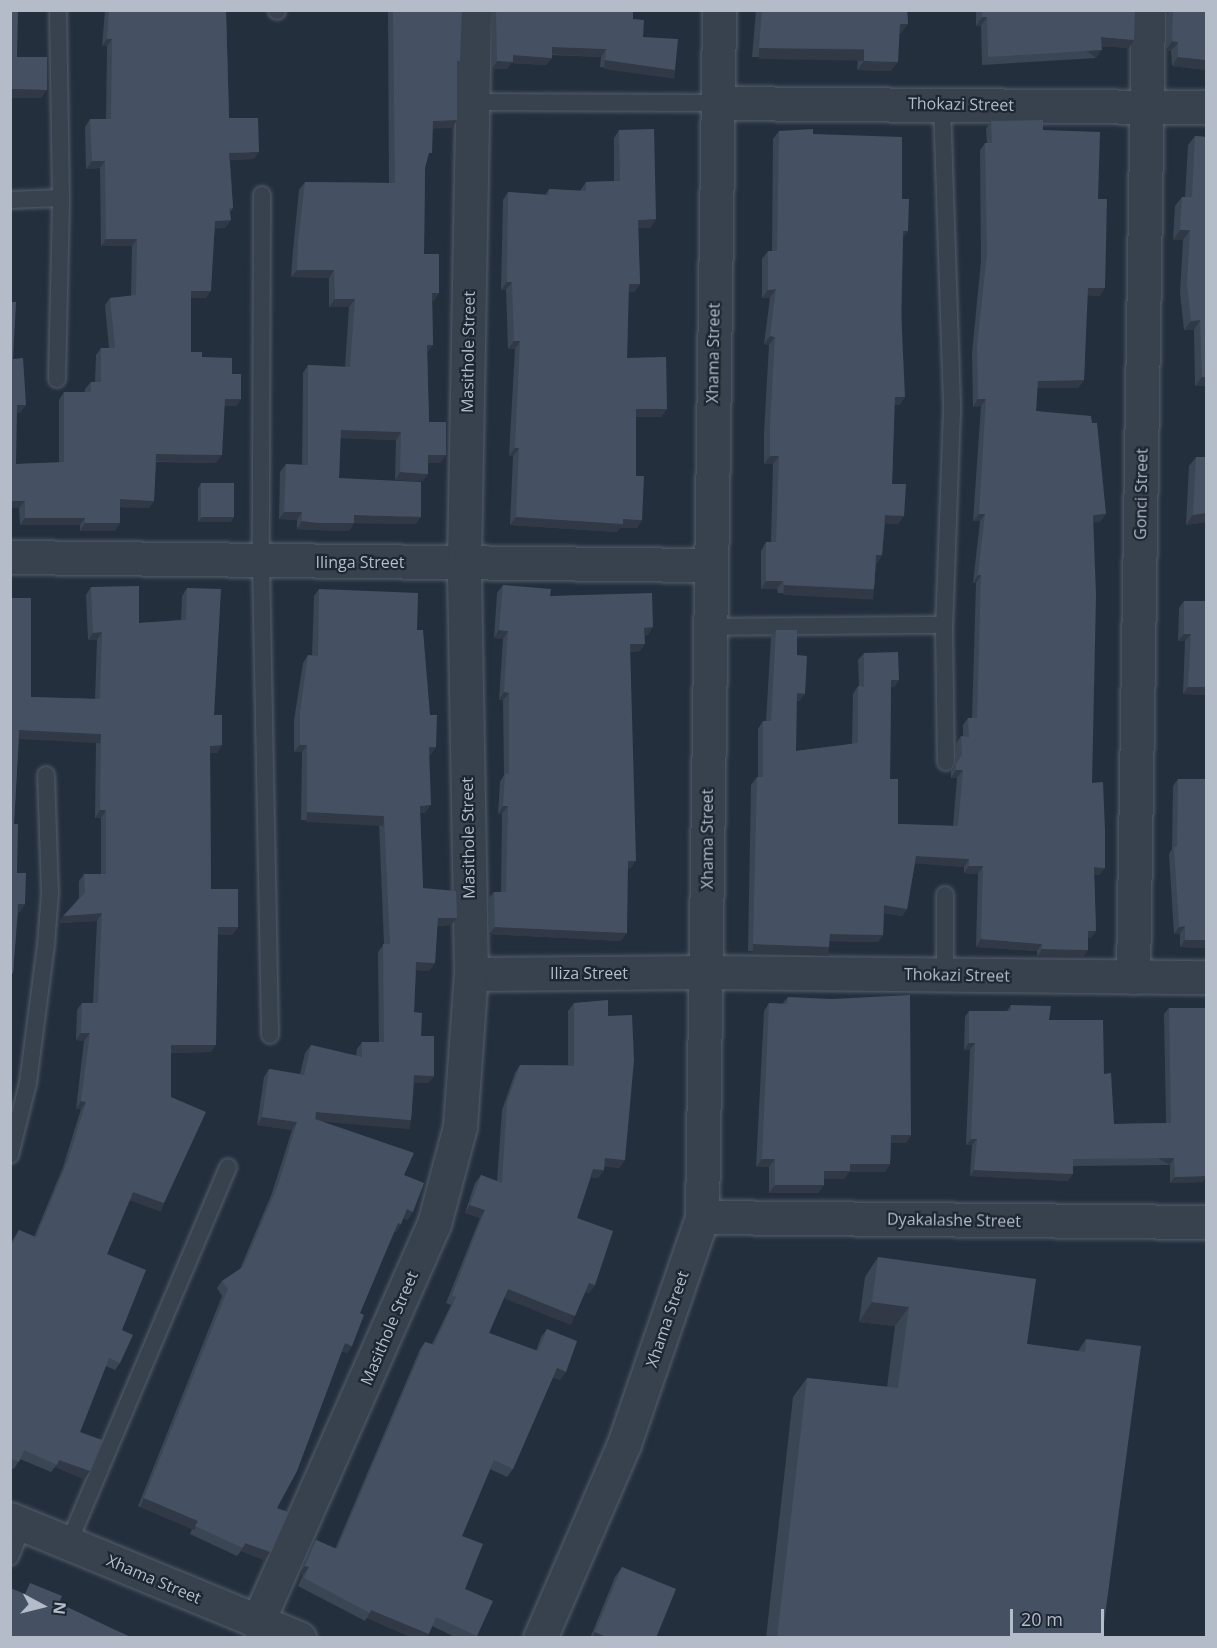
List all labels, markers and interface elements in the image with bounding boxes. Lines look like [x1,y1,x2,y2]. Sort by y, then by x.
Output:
street label: Thokazi Street [908,93,1014,115]
street label: Masithole Street [457,291,479,413]
street label: Xhama Street [703,303,723,403]
street label: Gonci Street [1131,448,1151,540]
street label: Ilinga Street [316,552,404,572]
street label: Masithole Street [457,777,479,899]
street label: Xhama Street [697,789,717,889]
street label: Iliza Street [550,963,628,983]
street label: Thokazi Street [904,964,1010,986]
street label: Dyakalashe Street [887,1209,1021,1231]
street label: Masithole Street [356,1268,422,1388]
street label: Xhama Street [642,1268,692,1370]
street label: Xhama Street [104,1551,204,1607]
north arrow [12,1576,72,1636]
scale bar [1013,1597,1108,1635]
text: N [48,1600,72,1616]
text: 20 m [1021,1607,1063,1631]

